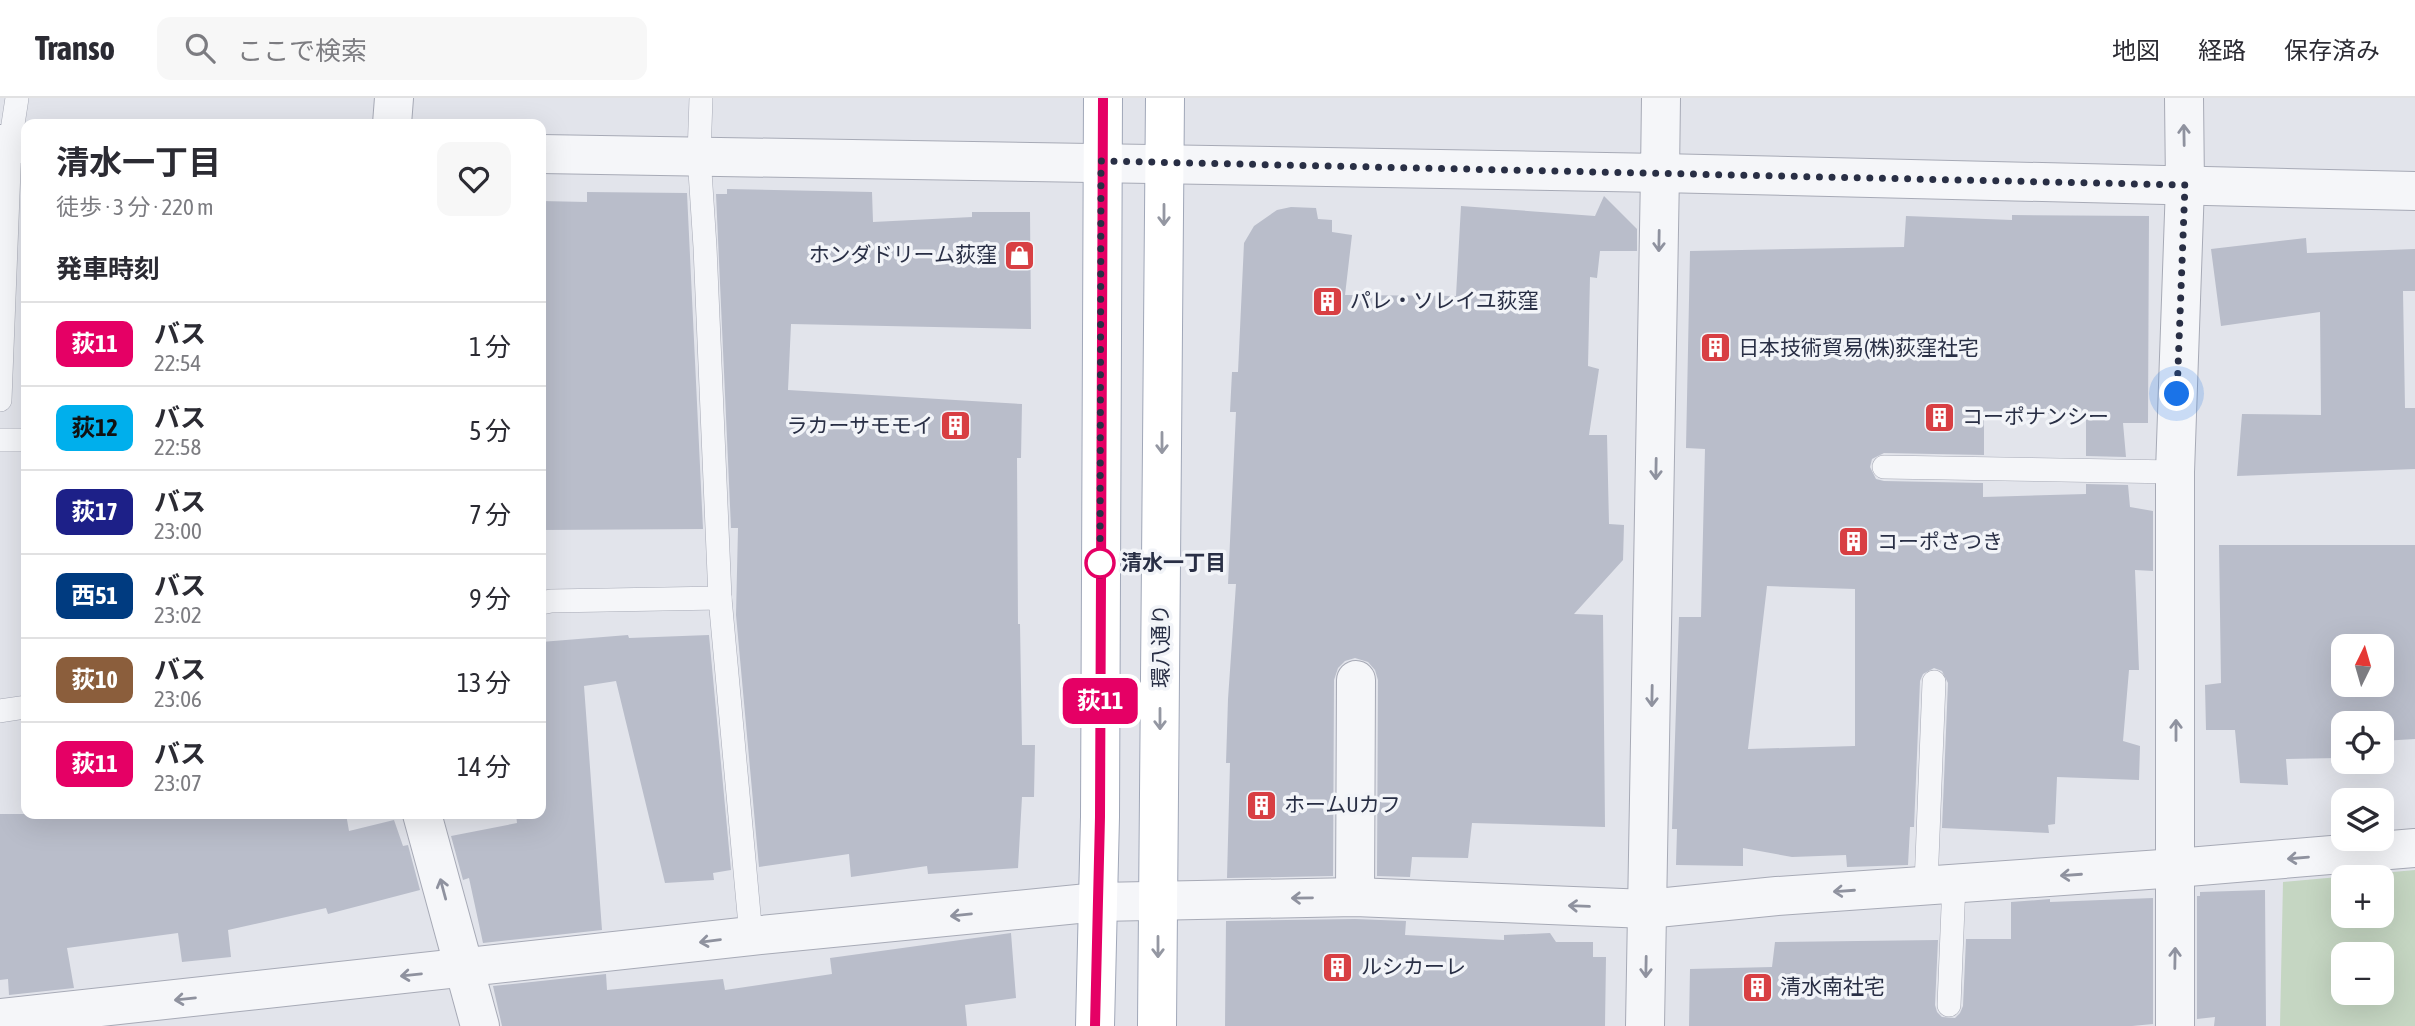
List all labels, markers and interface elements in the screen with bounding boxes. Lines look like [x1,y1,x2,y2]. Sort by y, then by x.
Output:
search box [157,17,647,80]
text: Transo [35,29,115,67]
icon: search [181,29,219,67]
text: ここで検索 [237,36,367,66]
text: 地図 [2112,37,2160,64]
text: 経路 [2198,37,2246,64]
text: 保存済み [2284,37,2380,64]
one-way arrow [2178,124,2191,147]
button: heart [437,142,511,216]
text: 清水一丁目 [56,143,221,181]
text: 徒歩 · 3 分 · 220 m [56,194,214,220]
one-way arrow [1157,203,1171,226]
one-way arrow [1653,230,1666,253]
shop icon: ホンダドリーム荻窪 [1003,238,1037,272]
place label: ホンダドリーム荻窪 [809,242,997,266]
text: 発車時刻 [56,254,160,284]
building icon: パレ・ソレイユ荻窪 [1310,284,1344,318]
place label: パレ・ソレイユ荻窪 [1350,288,1539,312]
text: バス [154,319,206,349]
text: 荻11 [71,330,118,357]
building icon: 日本技術貿易(株)荻窪社宅 [1698,331,1732,365]
text: 1 分 [469,332,511,362]
place label: 日本技術貿易(株)荻窪社宅 [1738,335,1979,359]
text: 22:54 [154,350,201,376]
your location [2159,376,2194,411]
building icon: コーポナンシー [1922,400,1956,434]
text: バス [154,403,206,433]
place label: コーポナンシー [1962,404,2109,428]
building icon: ラカーサモモイ [939,409,973,443]
place label: ラカーサモモイ [786,413,933,437]
text: 荻12 [71,414,118,441]
text: 5 分 [469,416,511,446]
one-way arrow [1155,431,1169,454]
text: 22:58 [154,434,201,460]
one-way arrow [1650,457,1663,480]
text: バス [154,487,206,517]
text: 荻17 [71,498,118,525]
text: 7 分 [469,500,511,530]
text: 23:00 [154,518,202,544]
building icon: コーポさつき [1837,525,1871,559]
place label: コーポさつき [1877,529,2003,553]
marker: 清水一丁目 [1085,548,1115,578]
place label: 清水一丁目 [1121,550,1226,574]
text: バス [154,571,206,601]
text: 西51 [71,582,118,609]
text: 9 分 [469,584,511,614]
text: 23:02 [154,602,202,628]
street label: 環八通り [1148,604,1172,688]
north arrow [2331,634,2394,696]
map controls [2331,634,2394,1005]
text: バス [154,655,206,685]
text: 荻10 [71,666,118,693]
text: 13 分 [457,668,511,698]
line badge: 荻11 [1060,678,1140,724]
one-way arrow [1645,685,1659,708]
text: 23:06 [154,686,202,712]
text: 荻11 [1077,687,1123,714]
one-way arrow [1153,707,1167,730]
button: locate [2331,711,2394,774]
one-way arrow [2169,719,2183,742]
text: バス [154,739,206,769]
text: 荻11 [71,750,118,777]
text: 14 分 [457,752,511,782]
text: 23:07 [154,770,202,796]
building icon: ホームUカフ [1244,788,1278,822]
button: layers [2331,788,2394,851]
place label: ホームUカフ [1284,792,1401,816]
one-way arrow [2287,852,2310,865]
button: + [2331,865,2394,928]
one-way arrow [2061,869,2083,882]
one-way arrow [436,878,449,901]
one-way arrow [1834,885,1856,898]
one-way arrow [1291,891,1314,905]
one-way arrow [1567,900,1590,913]
one-way arrow [950,908,972,921]
one-way arrow [699,935,722,948]
one-way arrow [1151,935,1165,958]
button: − [2331,942,2394,1005]
one-way arrow [2168,947,2182,970]
building icon: ルシカーレ [1321,950,1355,984]
place label: ルシカーレ [1361,954,1466,978]
one-way arrow [1639,956,1653,979]
one-way arrow [400,969,423,982]
building icon: 清水南社宅 [1740,970,1774,1004]
place label: 清水南社宅 [1780,974,1885,998]
one-way arrow [174,992,197,1005]

